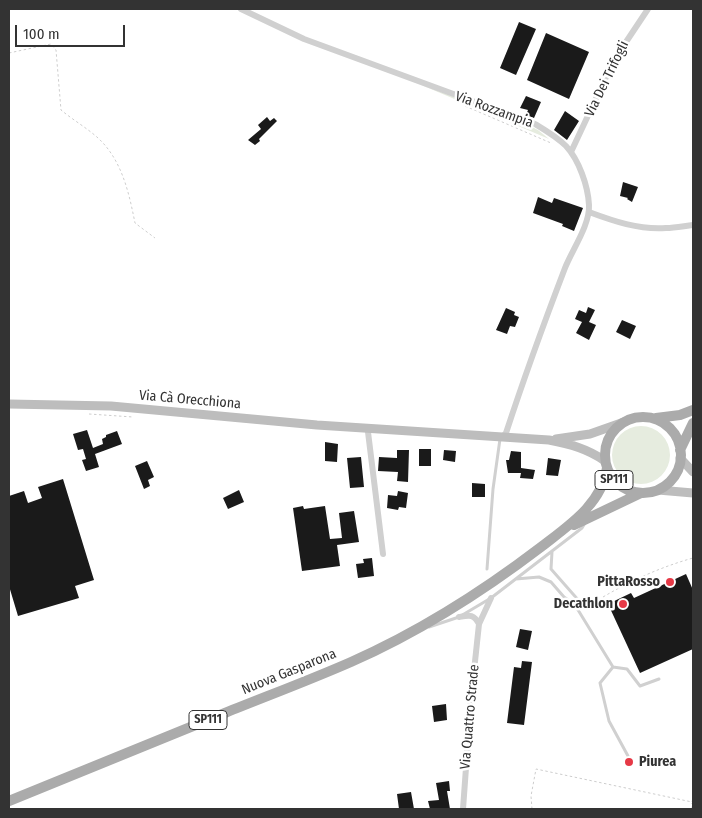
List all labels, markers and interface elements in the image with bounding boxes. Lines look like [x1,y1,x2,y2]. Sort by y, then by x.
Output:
scale bar [18,15,128,47]
text: 100 m [23,25,60,43]
street label: Via Dei Trifogli [581,38,633,120]
street label: Via Rozzampia [453,88,535,132]
street label: Via Cà Orecchiona [138,387,242,413]
road number: SP111 [595,470,633,490]
place label: PittaRosso [597,574,660,590]
marker: PittaRosso [664,576,676,588]
place label: Decathlon [554,596,613,612]
marker: Decathlon [617,598,629,610]
street label: Nuova Gasparona [239,645,339,699]
street label: Via Quattro Strade [457,664,483,770]
road number: SP111 [189,710,227,730]
place label: Piurea [639,754,676,770]
marker: Piurea [623,756,635,768]

